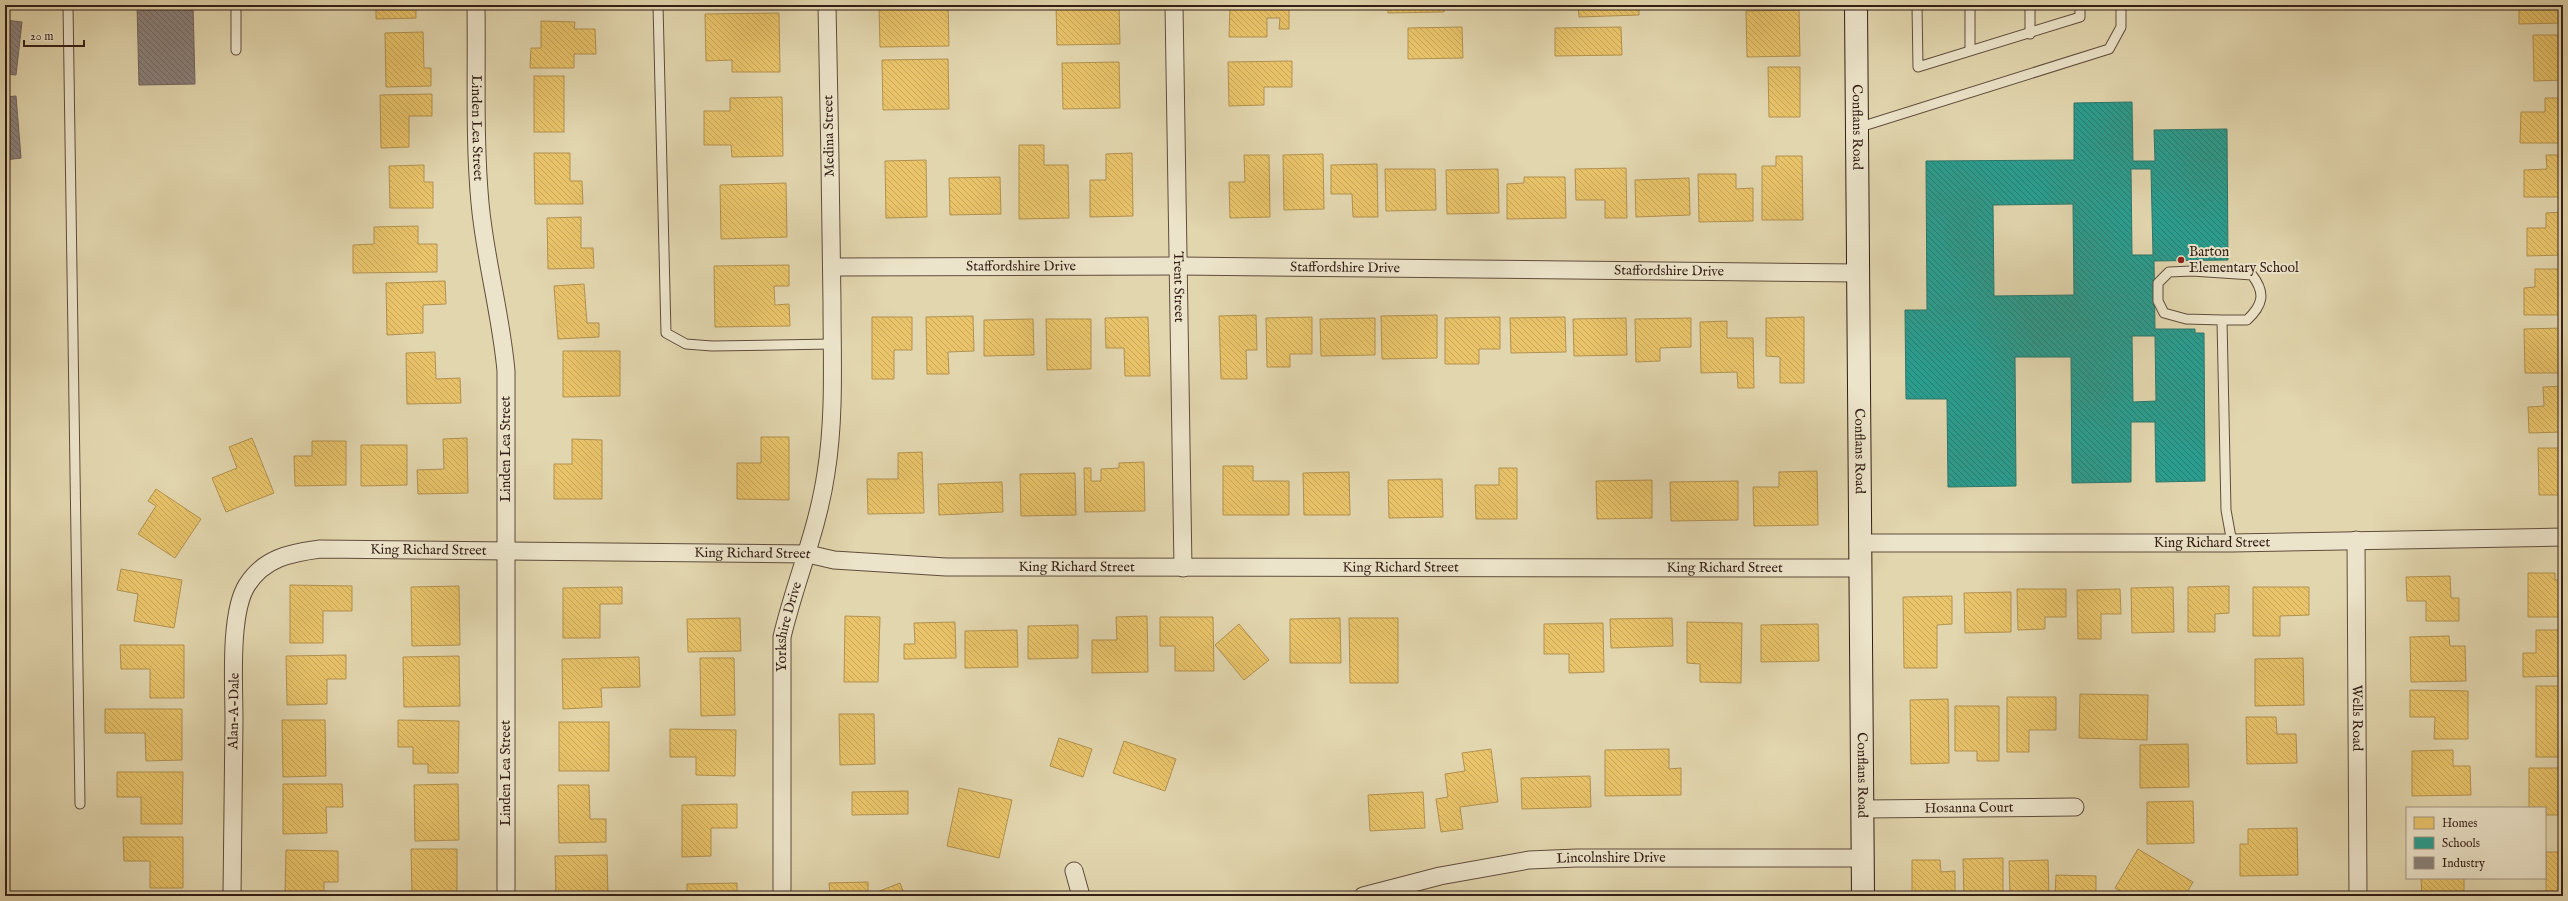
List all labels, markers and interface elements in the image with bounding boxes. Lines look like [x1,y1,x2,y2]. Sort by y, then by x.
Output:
scale bar [24,22,84,48]
text: 20 m [30,29,53,44]
street label: Linden Lea Street [467,75,487,182]
street label: Conflans Road [1848,84,1866,170]
street label: Medina Street [819,95,839,177]
place label: Barton Elementary School [2189,243,2299,277]
street label: Trent Street [1169,251,1188,323]
marker: Barton Elementary School [2176,255,2186,265]
street label: Staffordshire Drive [966,257,1077,276]
street label: Staffordshire Drive [1290,258,1401,277]
street label: Staffordshire Drive [1614,261,1725,281]
street label: Linden Lea Street [497,396,515,502]
street label: Conflans Road [1850,408,1869,494]
street label: King Richard Street [2154,533,2271,552]
street label: King Richard Street [370,541,487,560]
street label: King Richard Street [694,544,813,563]
street label: King Richard Street [1018,558,1135,576]
street label: King Richard Street [1342,558,1459,577]
street label: King Richard Street [1666,559,1783,577]
street label: Yorkshire Drive [773,579,806,672]
street label: Alan-A-Dale [224,672,244,751]
street label: Wells Road [2348,685,2366,752]
street label: Linden Lea Street [497,720,515,826]
street label: Conflans Road [1853,732,1871,818]
street label: Hosanna Court [1924,799,2014,817]
legend [2406,807,2546,879]
text: Homes [2442,816,2478,831]
text: Schools [2442,836,2480,851]
street label: Lincolnshire Drive [1556,849,1666,868]
text: Industry [2442,856,2485,871]

